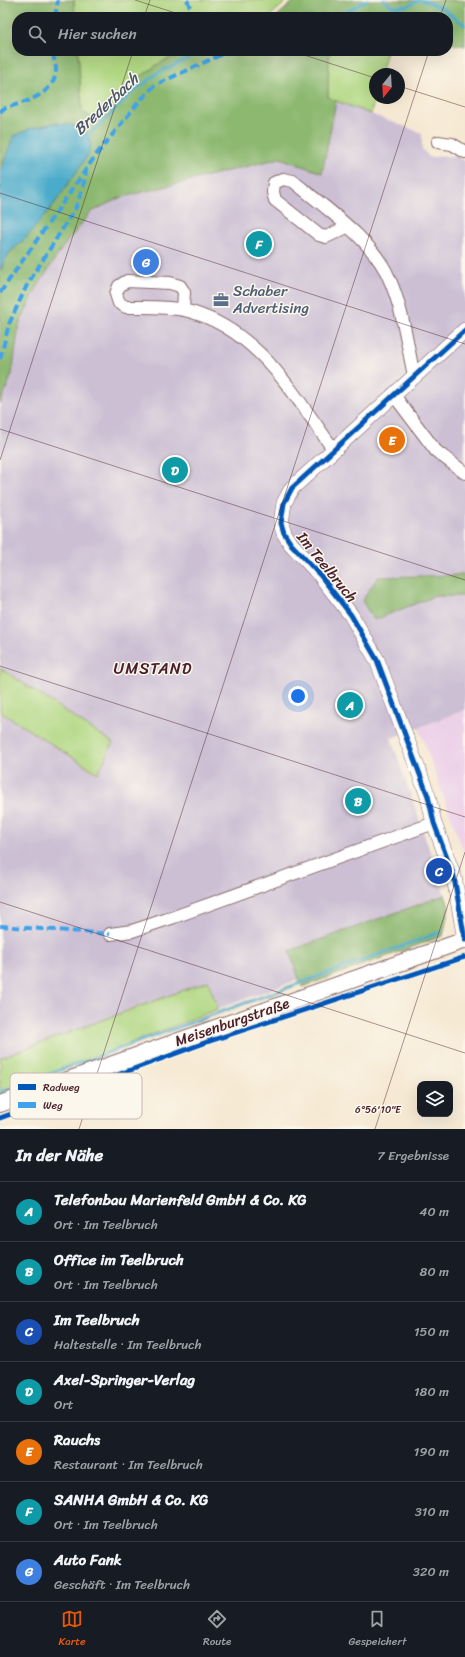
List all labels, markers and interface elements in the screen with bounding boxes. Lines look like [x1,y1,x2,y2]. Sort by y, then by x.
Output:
search box [12,12,453,56]
text: Hier suchen [58,21,137,47]
icon: search [26,23,48,45]
water label: Brederbach [66,65,147,142]
north arrow [369,68,405,104]
pin: F [246,229,272,259]
pin: G [133,247,159,277]
place label: Schaber Advertising [232,278,309,321]
office icon: Schaber Advertising [212,291,230,309]
pin: E [379,425,405,455]
pin: D [162,455,188,485]
street label: Im Teelbruch [289,525,364,609]
district label: UMSTAND [114,654,192,683]
your location [288,686,308,706]
pin: A [337,690,363,720]
pin: B [345,786,371,816]
pin: C [426,856,452,886]
street label: Meisenburgstraße [171,990,293,1054]
legend [10,1073,142,1119]
text: Radweg [43,1078,80,1097]
map controls [417,1081,453,1117]
button: layers [417,1081,453,1117]
text: Weg [43,1096,63,1115]
text: 6°56'10"E [355,1101,402,1119]
text: In der Nähe [16,1140,103,1170]
text: 7 Ergebnisse [377,1144,449,1167]
text: Telefonbau Marienfeld GmbH & Co. KG [54,1187,307,1213]
text: A [25,1200,33,1223]
text: 40 m [419,1200,449,1223]
text: Ort · Im Teelbruch [54,1213,158,1236]
text: Office im Teelbruch [54,1247,184,1273]
text: B [25,1260,33,1283]
text: 80 m [420,1260,449,1283]
text: Ort · Im Teelbruch [54,1273,158,1296]
text: Im Teelbruch [54,1307,140,1333]
text: C [25,1320,33,1343]
text: 150 m [414,1320,449,1343]
text: Haltestelle · Im Teelbruch [54,1333,202,1356]
text: Axel-Springer-Verlag [54,1367,195,1393]
text: D [25,1380,33,1403]
text: 180 m [414,1380,449,1403]
text: Ort [54,1393,73,1416]
text: Rauchs [54,1427,100,1453]
text: E [25,1440,33,1463]
text: 190 m [414,1440,449,1463]
text: Restaurant · Im Teelbruch [54,1453,203,1476]
text: SANHA GmbH & Co. KG [54,1487,208,1513]
text: F [25,1500,33,1523]
text: 310 m [415,1500,449,1523]
text: Ort · Im Teelbruch [54,1513,158,1536]
text: Auto Fank [54,1547,122,1573]
text: G [25,1560,33,1583]
text: 320 m [413,1560,449,1583]
text: Geschäft · Im Teelbruch [54,1573,190,1596]
tab: Karte [59,1608,86,1651]
tab: Route [203,1608,231,1651]
tab: Gespeichert [348,1608,406,1651]

